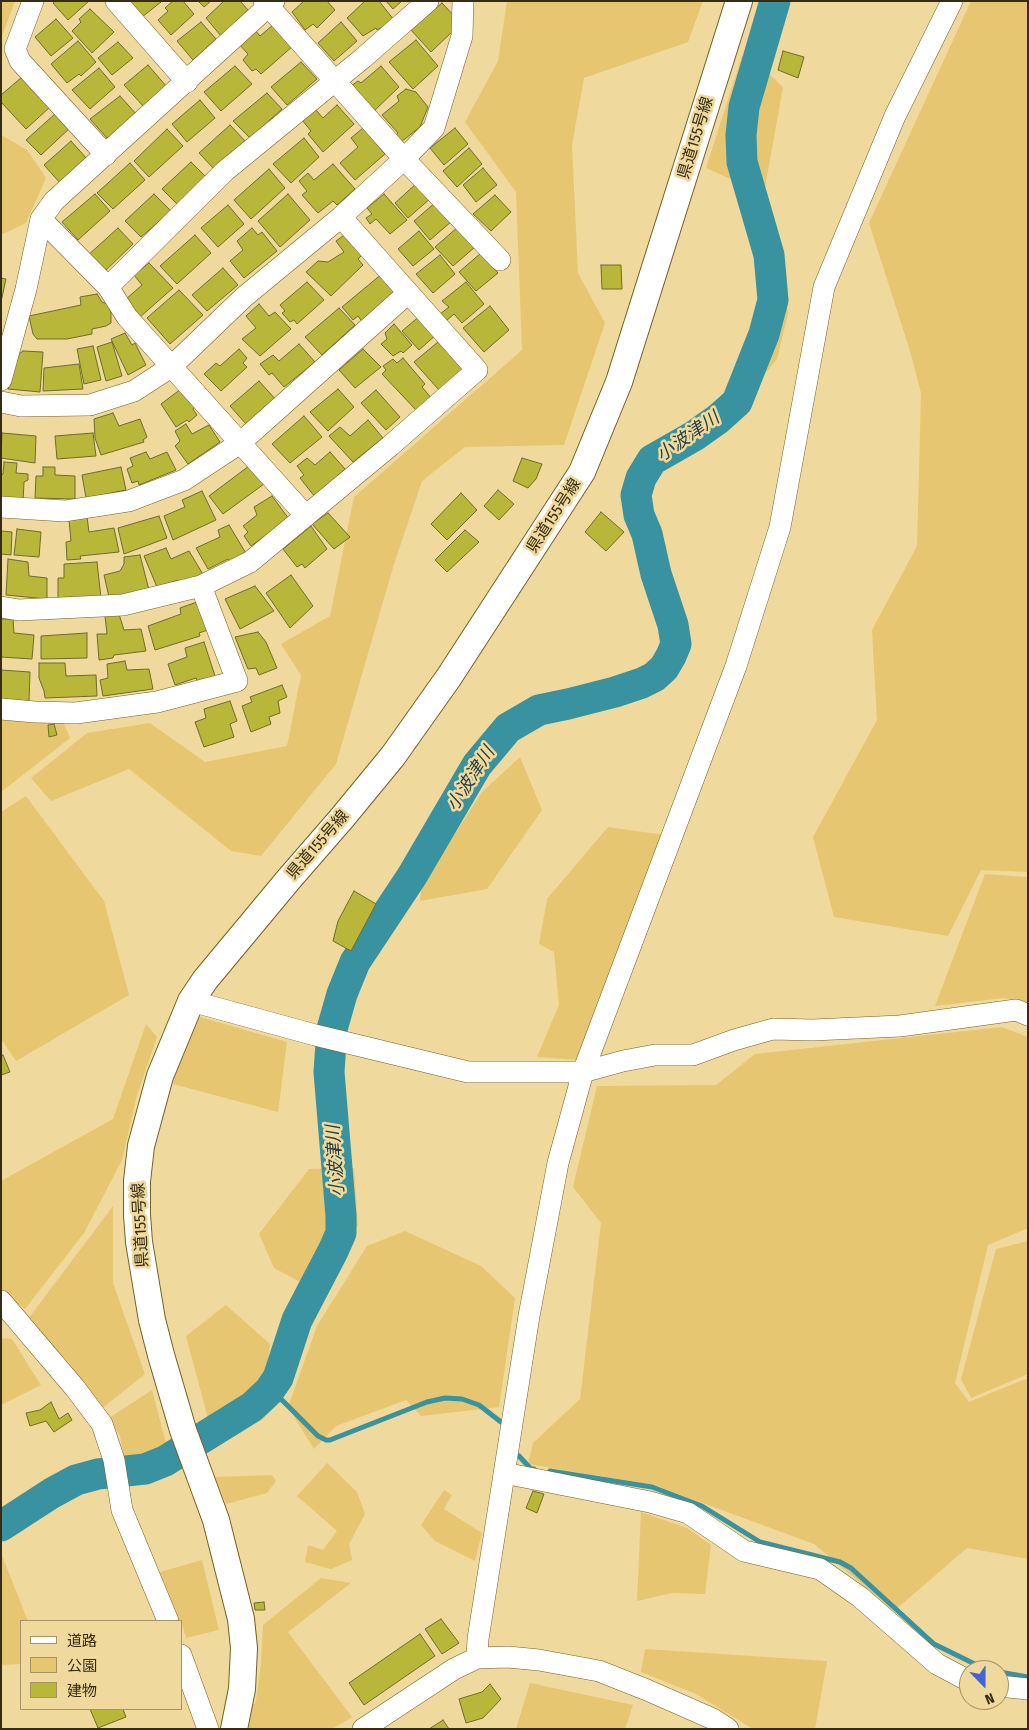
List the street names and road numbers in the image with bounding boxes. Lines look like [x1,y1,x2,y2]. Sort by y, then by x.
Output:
street label: 県道155号線 [674,95,718,181]
street label: 県道155号線 [523,475,585,557]
street label: 県道155号線 [283,807,353,883]
street label: 県道155号線 [129,1182,153,1268]

